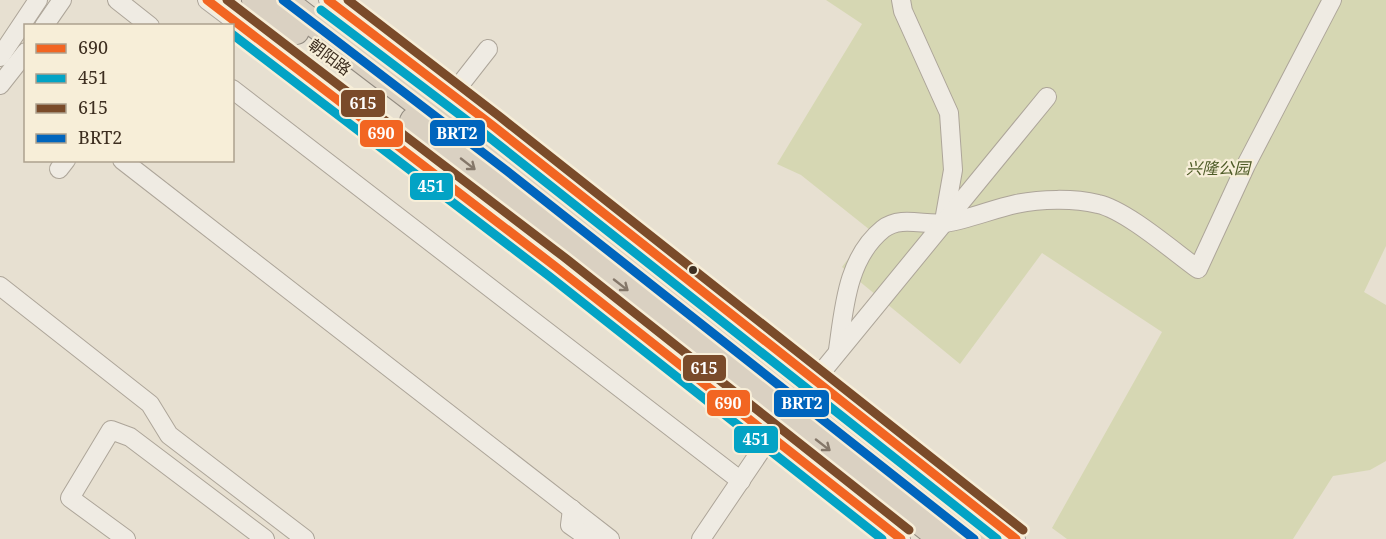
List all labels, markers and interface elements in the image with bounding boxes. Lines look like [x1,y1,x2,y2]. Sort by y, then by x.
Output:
legend [24,24,234,162]
street label: 朝阳路 [304,34,356,80]
text: 690 [78,35,108,59]
text: 451 [78,65,108,89]
line badge: 615 [340,89,386,118]
text: 615 [349,92,377,114]
text: 615 [78,95,108,119]
line badge: 690 [359,119,404,148]
line badge: BRT2 [429,119,486,147]
text: 690 [367,122,395,144]
text: BRT2 [436,122,478,144]
text: BRT2 [78,125,122,149]
one-way arrow [460,157,476,170]
park label: 兴隆公园 [1186,157,1252,179]
line badge: 451 [409,172,454,201]
text: 451 [417,175,445,197]
unlabelled marker [687,264,699,276]
one-way arrow [613,278,629,291]
line badge: 615 [682,354,727,382]
text: 615 [690,357,718,379]
line badge: 690 [706,389,751,417]
line badge: BRT2 [773,389,830,418]
text: 690 [714,392,742,414]
text: BRT2 [781,392,823,414]
line badge: 451 [733,425,779,454]
text: 451 [742,428,770,450]
one-way arrow [815,438,831,451]

